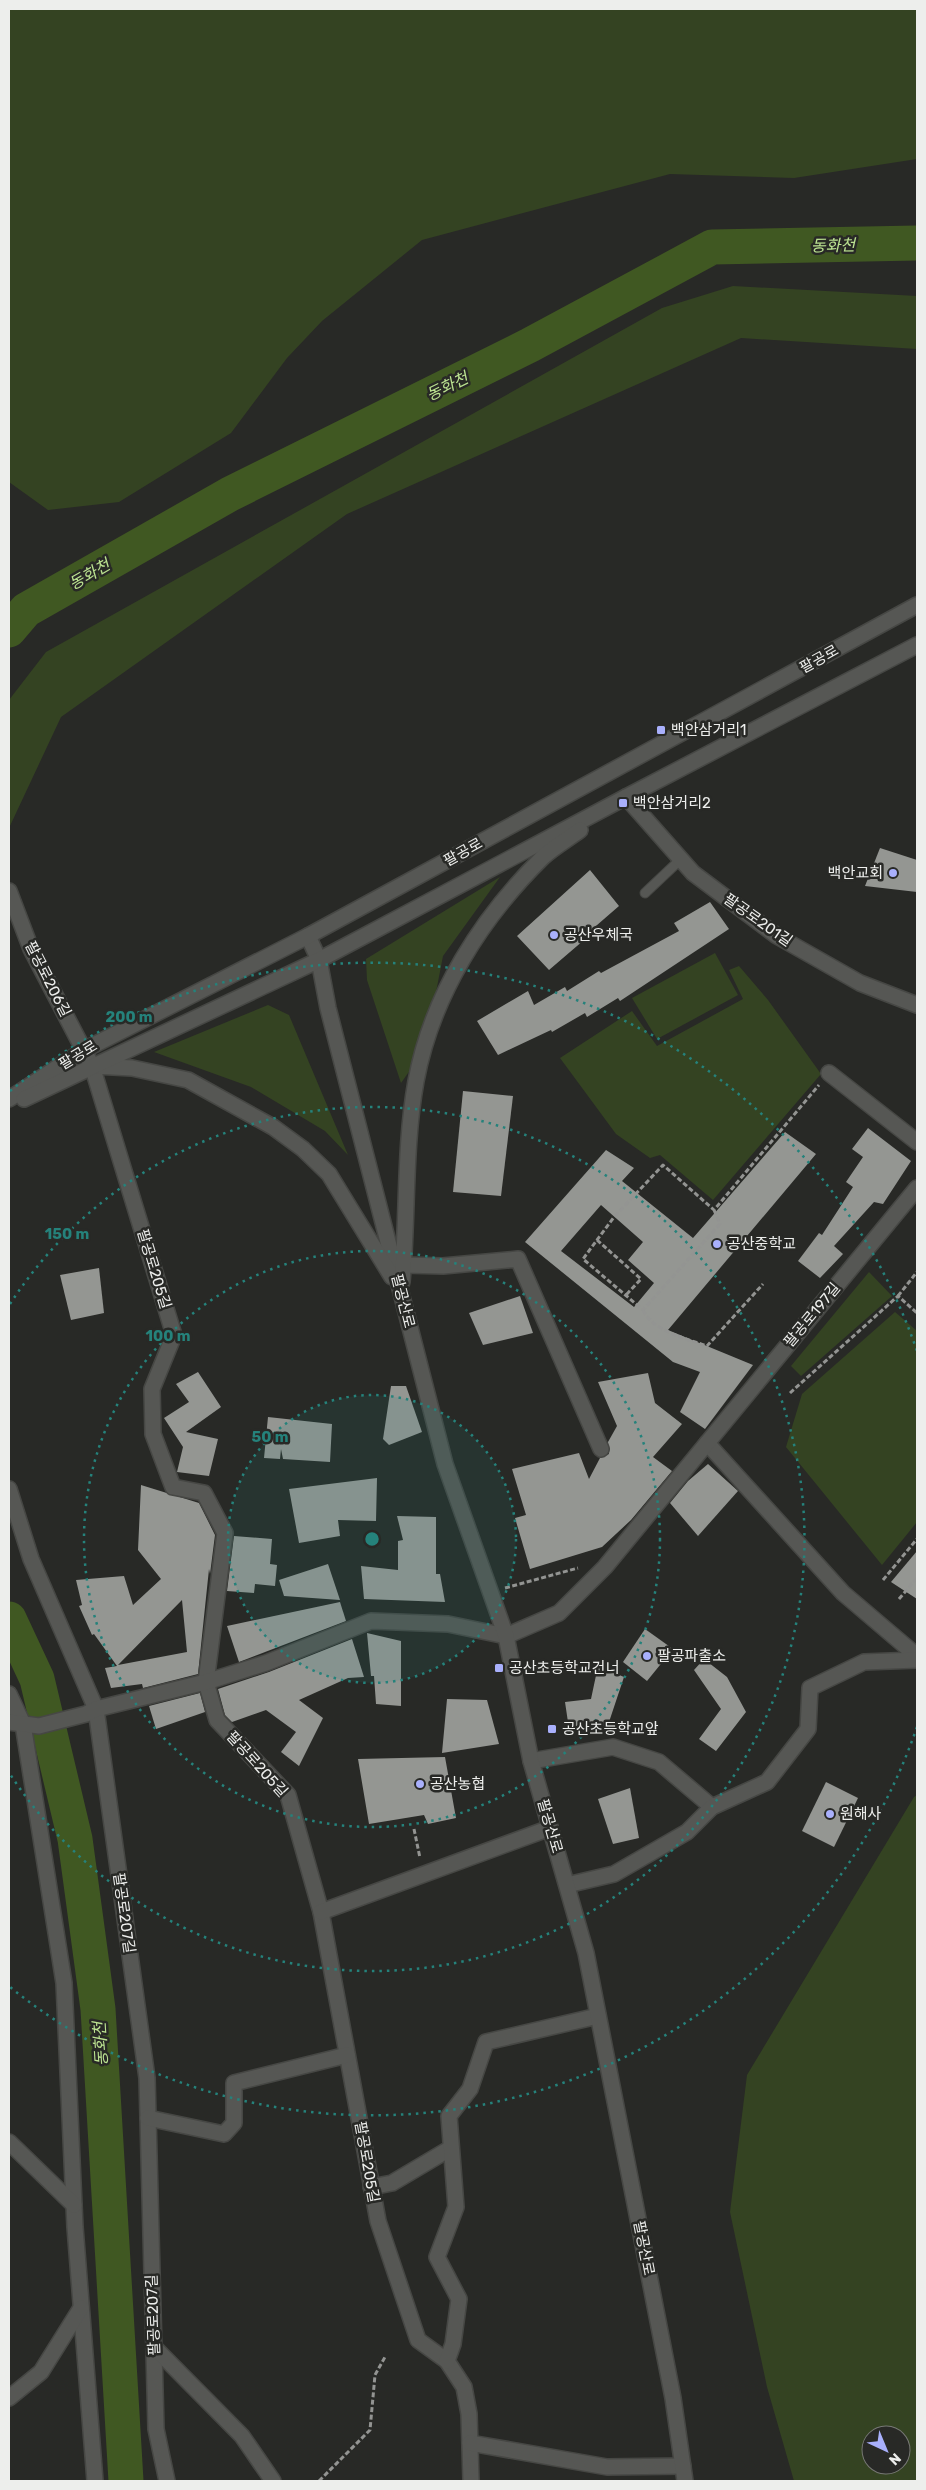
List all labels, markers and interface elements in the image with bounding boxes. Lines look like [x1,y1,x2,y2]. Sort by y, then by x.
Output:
water label: 동화천 [811,236,858,255]
water label: 동화천 [423,367,473,405]
water label: 동화천 [65,554,115,594]
street label: 팔공로 [797,641,841,677]
place label: 백안삼거리1 [671,721,746,739]
marker: 백안삼거리1 [655,724,667,736]
place label: 백안삼거리2 [633,794,711,812]
marker: 백안삼거리2 [617,797,629,809]
street label: 팔공로 [441,834,485,870]
place label: 백안교회 [828,864,883,882]
marker: 백안교회 [887,867,899,879]
street label: 팔공로201길 [720,890,796,950]
place label: 공산우체국 [564,926,633,944]
marker: 공산우체국 [548,929,560,941]
street label: 팔공로206길 [21,938,75,1020]
text: 200 m [105,1008,153,1026]
street label: 팔공로 [56,1037,100,1073]
text: 150 m [45,1225,89,1243]
street label: 팔공로205길 [133,1227,175,1311]
place label: 공산중학교 [727,1235,796,1253]
marker: 공산중학교 [711,1238,723,1250]
street label: 팔공산로 [388,1272,418,1330]
street label: 팔공로197길 [780,1279,844,1351]
text: 100 m [146,1327,190,1345]
text: 50 m [252,1428,288,1446]
centre of rings [363,1530,381,1548]
place label: 팔공파출소 [657,1647,726,1665]
marker: 팔공파출소 [641,1650,653,1662]
place label: 공산초등학교건너 [509,1659,619,1677]
marker: 공산초등학교건너 [493,1662,505,1674]
place label: 공산초등학교앞 [562,1720,659,1738]
marker: 공산초등학교앞 [546,1723,558,1735]
street label: 팔공로205길 [223,1727,291,1801]
place label: 공산농협 [430,1775,485,1793]
marker: 공산농협 [414,1778,426,1790]
street label: 팔공산로 [534,1797,566,1855]
place label: 원해사 [840,1805,882,1823]
marker: 원해사 [824,1808,836,1820]
street label: 팔공로207길 [109,1872,139,1954]
water label: 동화천 [90,2019,111,2067]
street label: 팔공로205길 [351,2120,383,2204]
street label: 팔공산로 [630,2219,658,2277]
street label: 팔공로207길 [143,2274,163,2356]
north arrow [861,2425,911,2475]
text: N [885,2449,904,2469]

